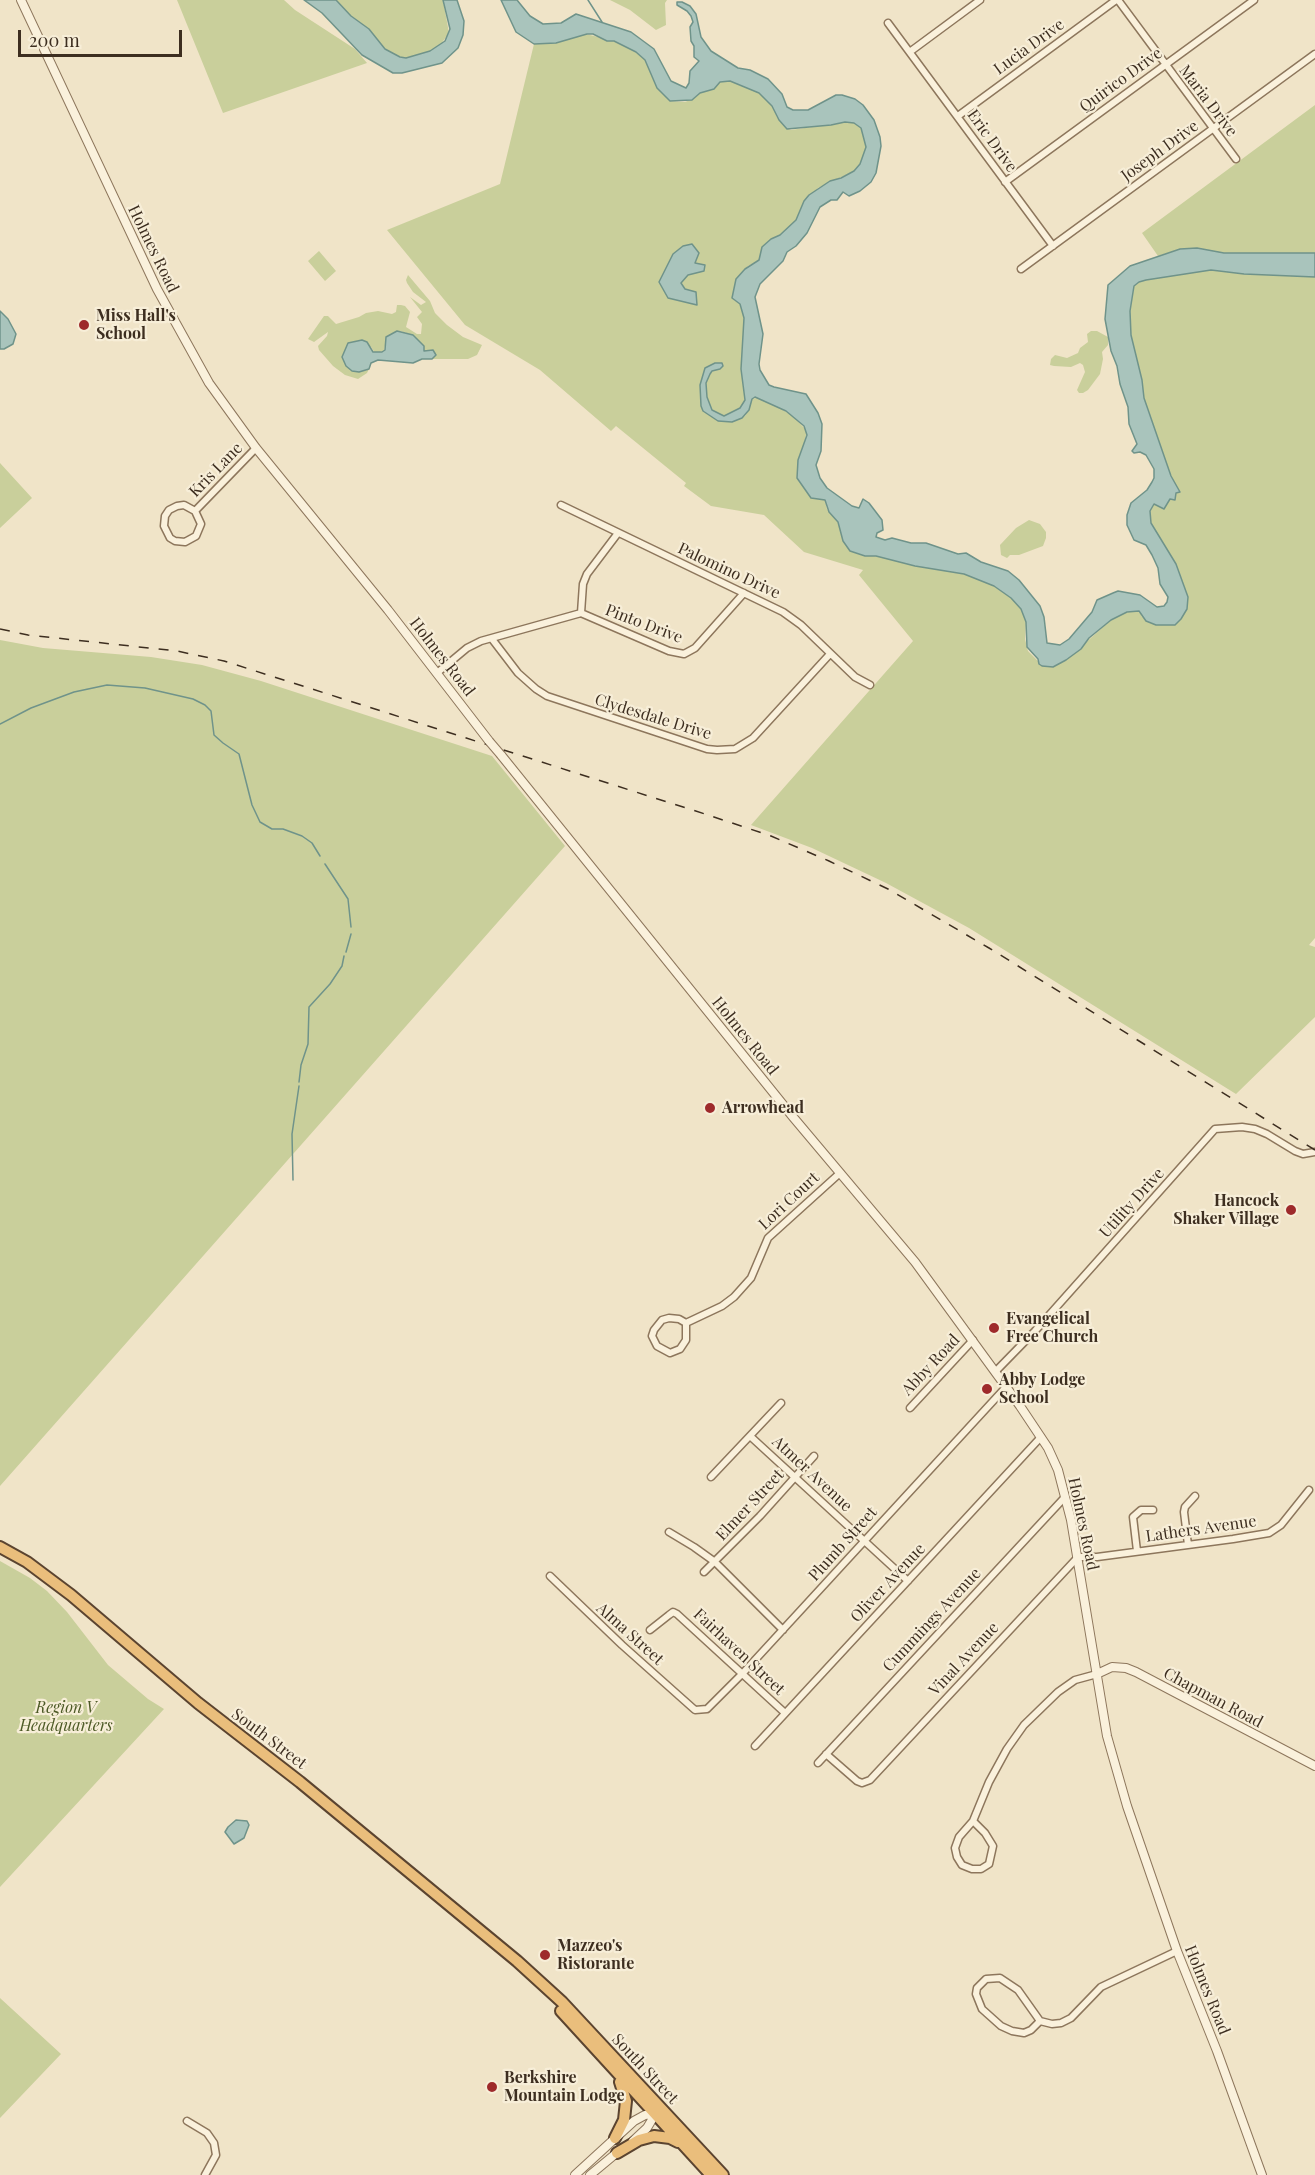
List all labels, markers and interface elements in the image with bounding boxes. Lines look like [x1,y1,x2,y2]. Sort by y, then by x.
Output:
street label: Lucia Drive [990,15,1068,79]
scale bar [21,18,184,56]
text: 200 m [29,28,80,52]
street label: Quirico Drive [1076,44,1166,116]
street label: Maria Drive [1175,61,1241,141]
street label: Eric Drive [963,106,1021,176]
street label: Joseph Drive [1118,117,1202,185]
street label: Holmes Road [124,202,182,296]
place label: Miss Hall's School [96,306,176,344]
marker: Miss Hall's School [77,318,91,332]
street label: Kris Lane [185,439,247,501]
street label: Palomino Drive [675,539,783,603]
street label: Pinto Drive [603,600,685,648]
street label: Holmes Road [405,614,479,700]
street label: Clydesdale Drive [592,690,714,744]
street label: Holmes Road [708,993,782,1079]
place label: Arrowhead [722,1098,804,1118]
marker: Arrowhead [703,1101,717,1115]
street label: Utility Drive [1096,1164,1168,1242]
street label: Lori Court [755,1168,823,1234]
place label: Hancock Shaker Village [1173,1191,1279,1229]
marker: Hancock Shaker Village [1284,1203,1298,1217]
place label: Evangelical Free Church [1006,1309,1098,1347]
marker: Evangelical Free Church [987,1321,1001,1335]
street label: Abby Road [898,1331,964,1399]
place label: Abby Lodge School [999,1370,1085,1408]
marker: Abby Lodge School [980,1382,994,1396]
street label: Atmer Avenue [768,1432,856,1516]
street label: Elmer Street [712,1465,788,1545]
street label: Holmes Road [1064,1476,1102,1572]
street label: Plumb Street [805,1503,881,1585]
street label: Lathers Avenue [1144,1512,1258,1546]
street label: Oliver Avenue [847,1540,929,1626]
street label: Cummings Avenue [879,1564,985,1676]
street label: Alma Street [592,1599,668,1669]
street label: Fairhaven Street [689,1605,789,1699]
street label: Vinal Avenue [925,1618,1003,1700]
street label: Chapman Road [1160,1664,1266,1732]
park label: Region V Headquarters [19,1698,113,1736]
street label: South Street [228,1705,310,1773]
place label: Mazzeo's Ristorante [557,1936,634,1974]
street label: Holmes Road [1180,1942,1234,2038]
marker: Mazzeo's Ristorante [538,1948,552,1962]
street label: South Street [608,2030,682,2108]
place label: Berkshire Mountain Lodge [504,2068,625,2106]
marker: Berkshire Mountain Lodge [485,2080,499,2094]

